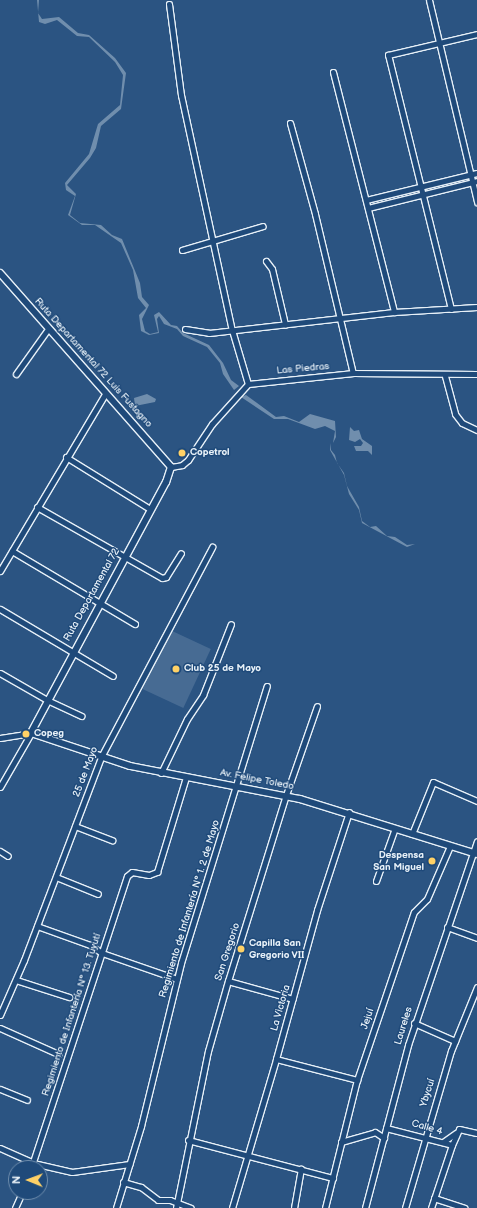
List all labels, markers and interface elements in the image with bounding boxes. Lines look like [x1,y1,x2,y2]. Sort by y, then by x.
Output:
street label: Ruta Departamental 72 Luis Fustagno [32,296,154,430]
street label: Las Piedras [276,361,330,377]
place label: Copetrol [190,447,230,459]
marker: Copetrol [177,448,187,458]
street label: Ruta Departamental 72 [61,546,123,644]
place label: Club 25 de Mayo [184,663,261,675]
marker: Club 25 de Mayo [171,664,181,674]
place label: Copeg [34,728,64,740]
marker: Copeg [21,729,31,739]
street label: 25 de Mayo [71,745,101,799]
street label: Av. Felipe Toledo [219,767,295,793]
street label: Regimiento de Infantería N° 1. 2 de Mayo [157,819,223,999]
place label: Despensa San Miguel [373,849,424,872]
marker: Despensa San Miguel [427,856,437,866]
street label: San Gregorio [213,922,243,982]
street label: Regimiento de Infantería N° 13. Tuyutí [40,932,104,1098]
place label: Capilla San Gregorio VII [249,937,305,960]
marker: Capilla San Gregorio VII [236,944,246,954]
street label: La Victoria [269,983,293,1033]
street label: Laureles [393,1006,415,1046]
street label: Jejuí [359,1007,377,1031]
street label: Ybycuí [418,1077,438,1109]
street label: Calle 4 [410,1118,444,1138]
north arrow [8,1160,48,1200]
text: N [10,1176,23,1184]

